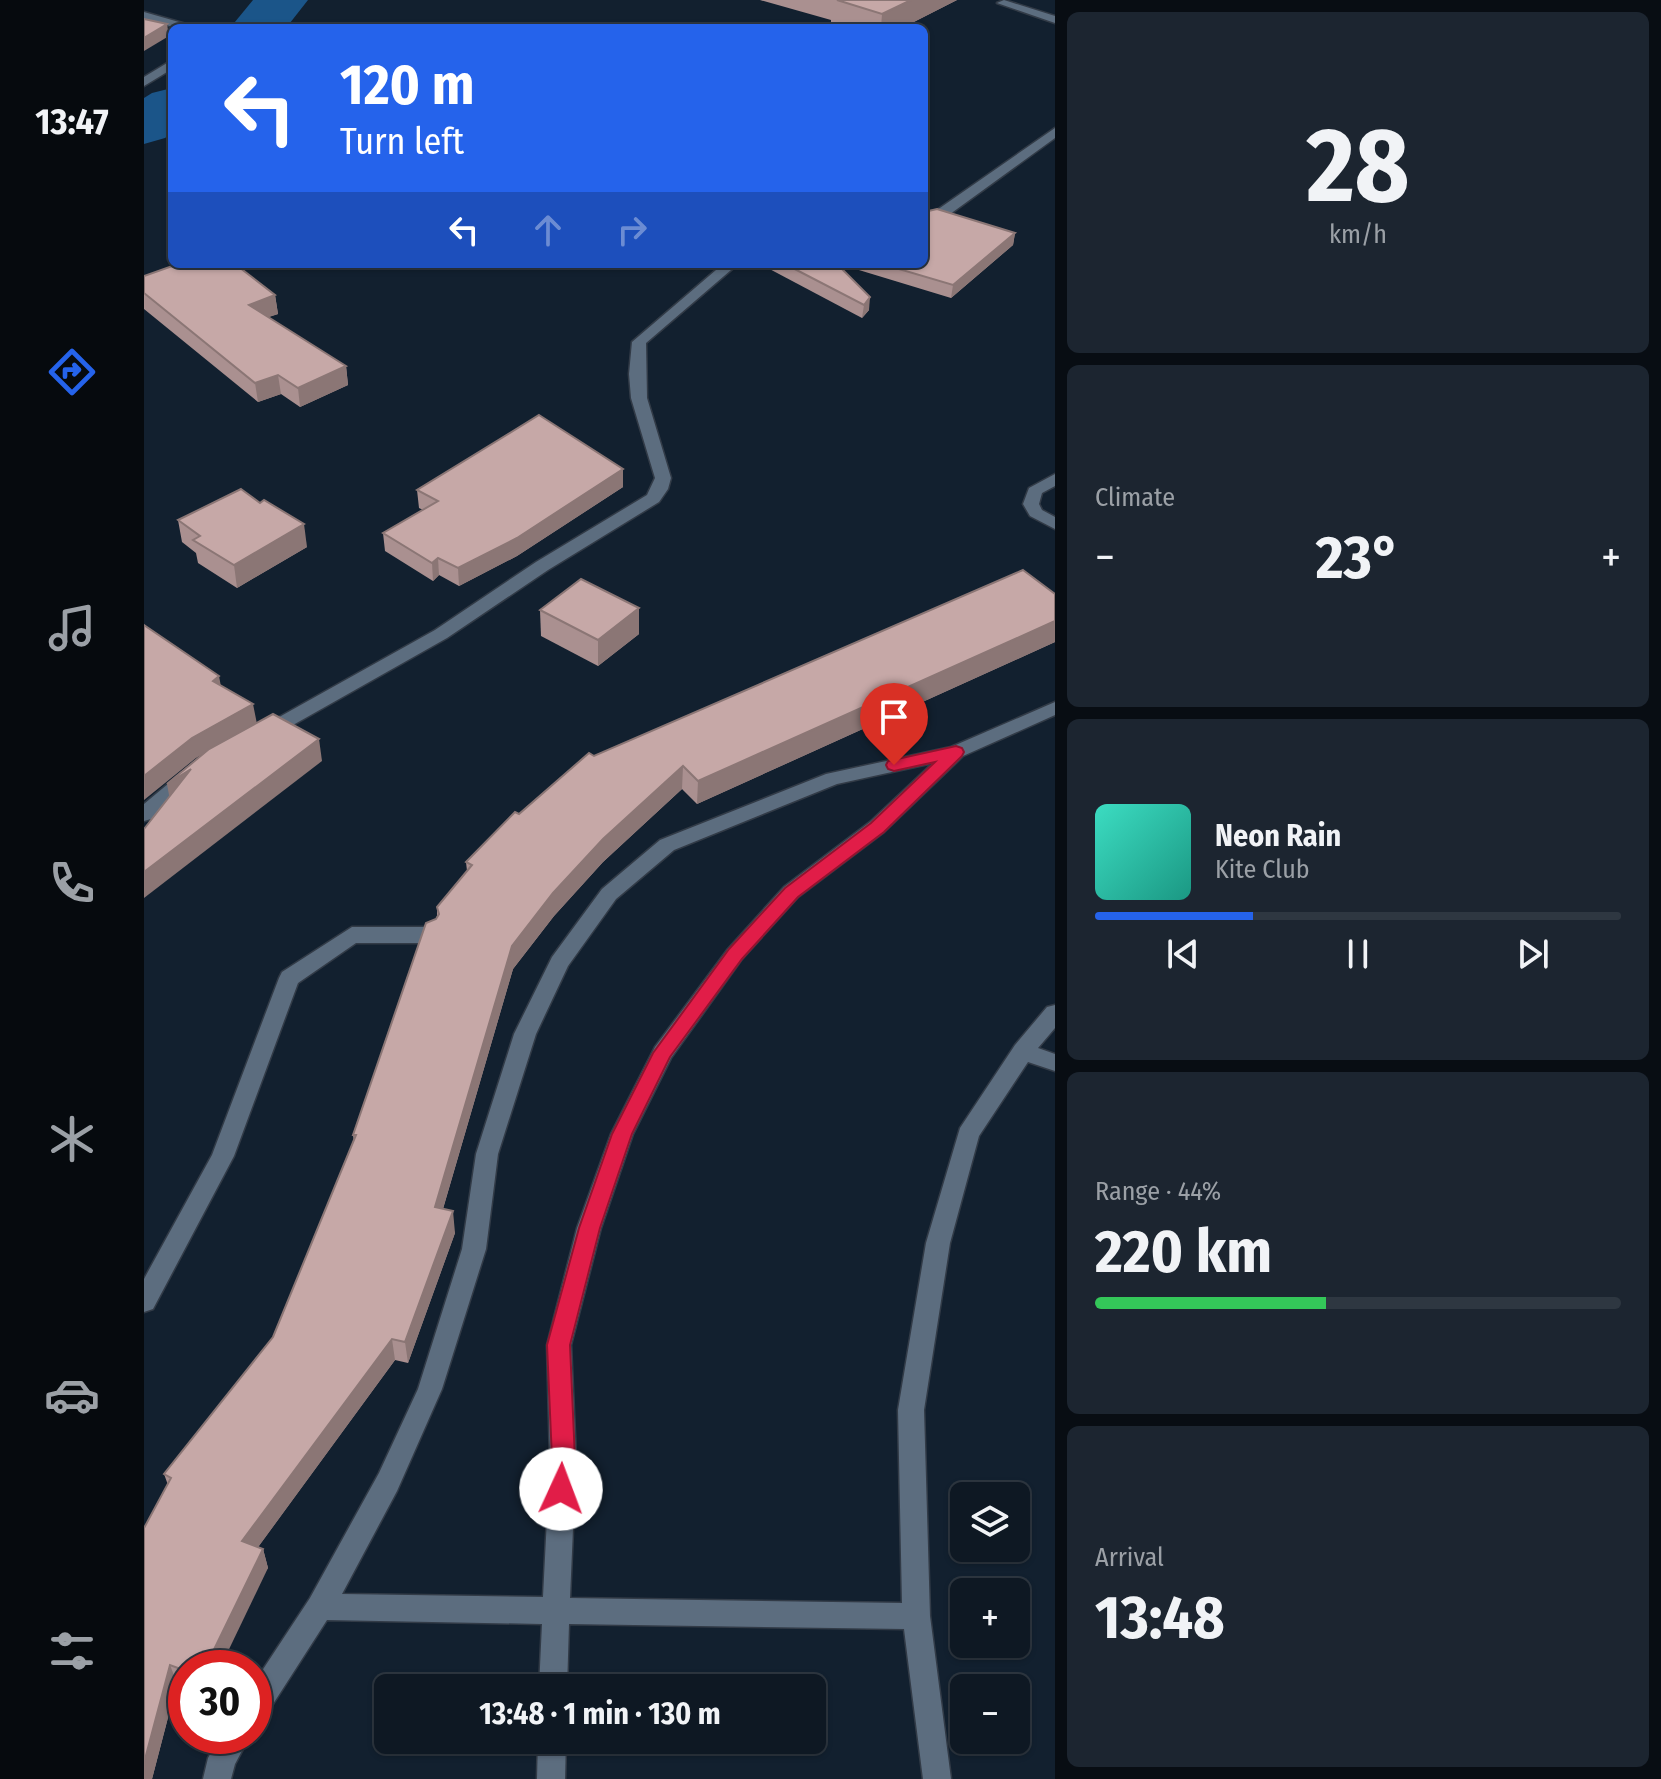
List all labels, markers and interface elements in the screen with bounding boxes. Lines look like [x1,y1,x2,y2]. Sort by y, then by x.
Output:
text: 120 m [340,52,475,119]
icon: left [208,56,312,160]
text: 13:47 [35,100,109,144]
text: 28 [1306,104,1410,229]
text: Turn left [340,120,464,164]
icon: left [442,208,486,252]
icon: ahead [526,208,570,252]
icon: right [610,208,654,252]
text: km/h [1329,219,1387,250]
icon: directions [44,344,100,400]
text: Climate [1095,482,1175,513]
text: 23° [1316,522,1400,594]
text: − [1095,531,1115,584]
text: + [1601,531,1621,584]
icon: music [44,600,100,656]
pin [860,683,928,765]
icon: arrive [872,695,916,739]
text: Neon Rain [1215,818,1341,854]
text: Kite Club [1215,854,1310,885]
icon: phone [44,855,100,911]
icon: previous [1161,932,1205,976]
icon: pause [1336,932,1380,976]
icon: next [1511,932,1555,976]
icon: climate [44,1111,100,1167]
text: Range · 44% [1095,1176,1221,1207]
text: 220 km [1095,1216,1272,1288]
icon: car [44,1367,100,1423]
position arrow [519,1447,603,1531]
map controls [950,1482,1030,1754]
button: layers [950,1482,1030,1562]
text: Arrival [1095,1542,1164,1573]
button: + [950,1578,1030,1658]
text: 13:48 [1095,1582,1225,1654]
icon: filters [44,1623,100,1679]
speed limit sign: 30 [168,1650,272,1754]
button: − [950,1674,1030,1754]
text: 13:48 · 1 min · 130 m [479,1696,721,1732]

